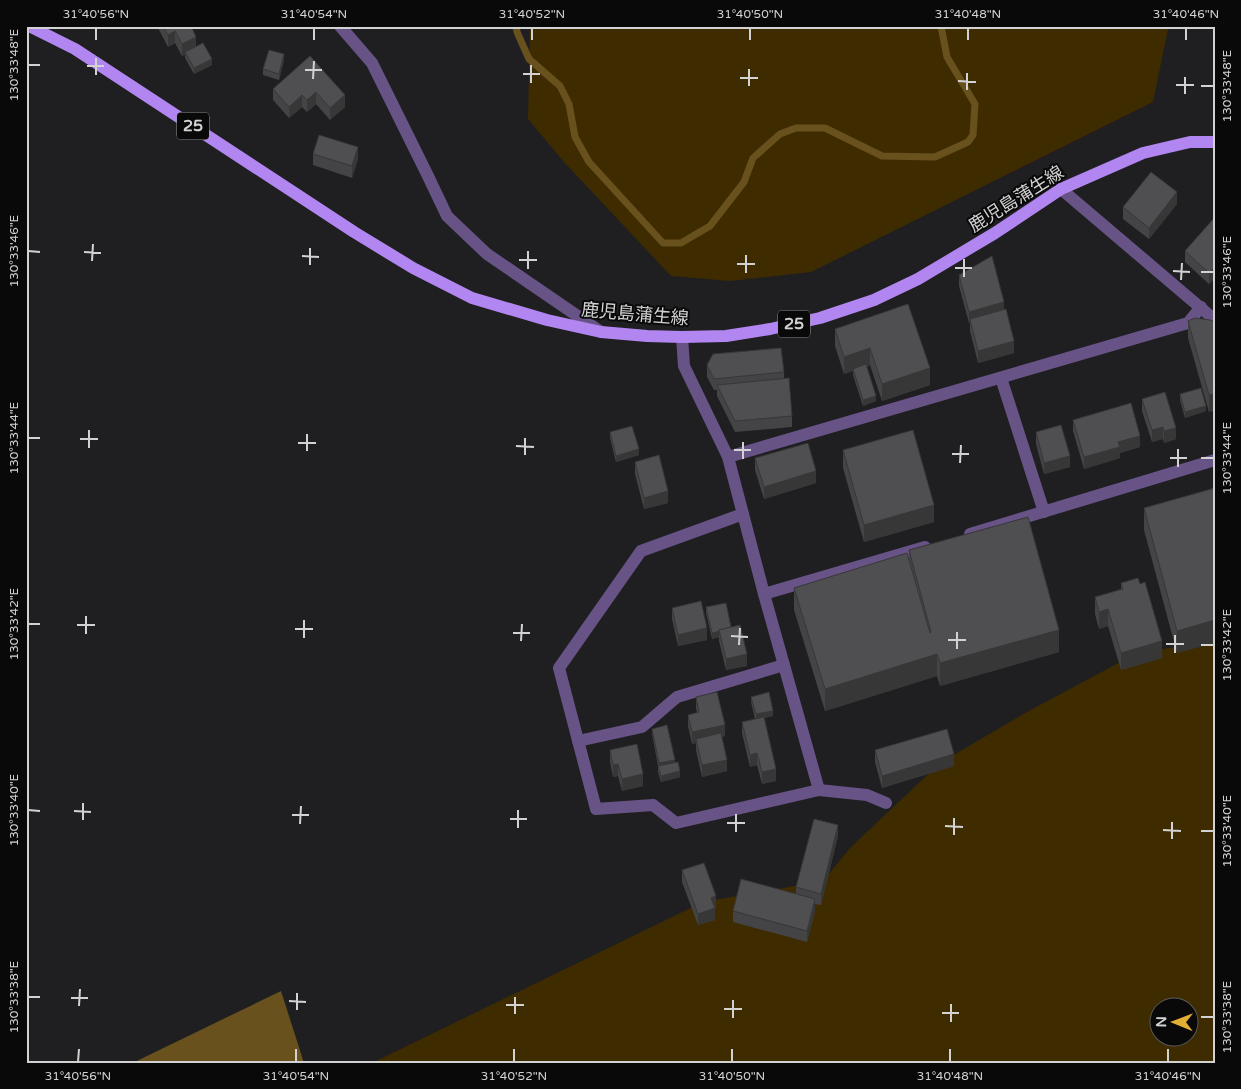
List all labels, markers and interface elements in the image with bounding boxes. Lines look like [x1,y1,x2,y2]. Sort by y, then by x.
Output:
text: 31°40'56"N [63,7,129,21]
text: 31°40'54"N [281,7,347,21]
text: 31°40'52"N [499,7,565,21]
text: 31°40'50"N [717,7,783,21]
text: 31°40'48"N [935,7,1001,21]
text: 31°40'46"N [1153,7,1219,21]
text: 130°33'48"E [7,28,21,101]
text: 130°33'48"E [1220,49,1234,122]
road number: 25 [177,112,209,140]
street label: 鹿児島蒲生線 [964,161,1068,237]
text: 130°33'46"E [7,214,21,287]
text: 130°33'46"E [1220,235,1234,308]
street label: 鹿児島蒲生線 [580,298,690,330]
road number: 25 [778,310,810,338]
text: 130°33'44"E [7,401,21,474]
text: 130°33'44"E [1220,421,1234,494]
text: 130°33'42"E [7,587,21,660]
text: 130°33'42"E [1220,608,1234,681]
text: 130°33'40"E [7,773,21,846]
text: 130°33'40"E [1220,794,1234,867]
text: 130°33'38"E [7,960,21,1033]
text: 130°33'38"E [1220,980,1234,1053]
north arrow [1148,996,1198,1046]
text: N [1153,1016,1170,1028]
text: 31°40'56"N [45,1069,111,1083]
text: 31°40'54"N [263,1069,329,1083]
text: 31°40'52"N [481,1069,547,1083]
text: 31°40'50"N [699,1069,765,1083]
text: 31°40'48"N [917,1069,983,1083]
text: 31°40'46"N [1135,1069,1201,1083]

